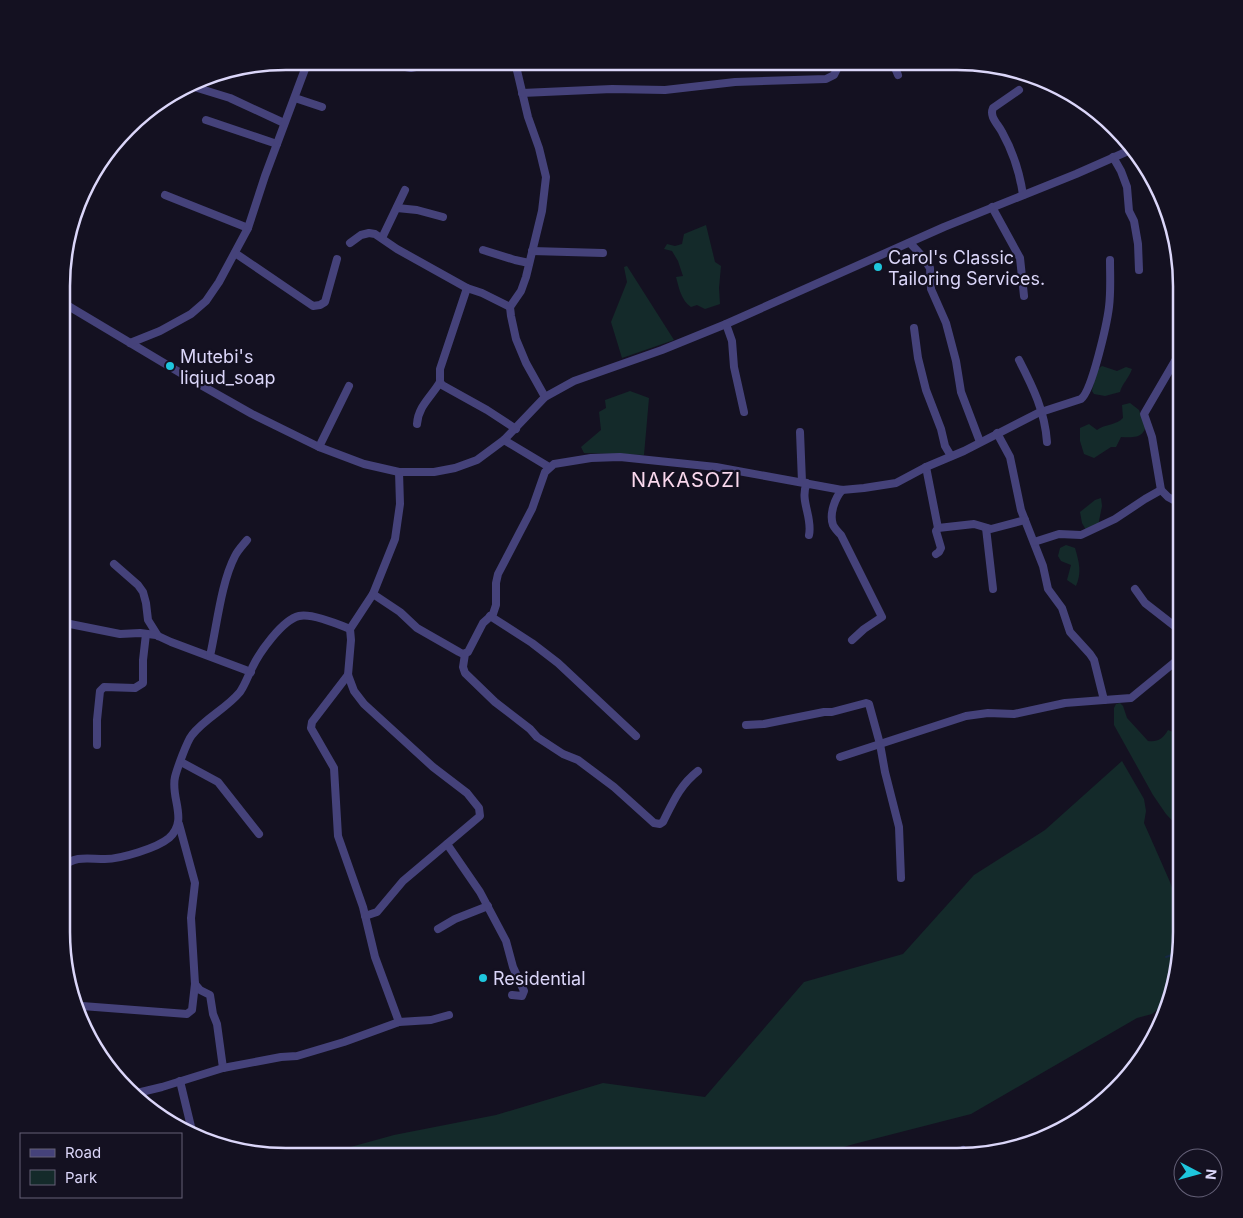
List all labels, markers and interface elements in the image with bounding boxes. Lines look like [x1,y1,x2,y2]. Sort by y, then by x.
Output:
place label: Carol's Classic Tailoring Services. [888,247,1045,289]
marker: Carol's Classic Tailoring Services. [872,261,884,273]
place label: Mutebi's liqiud_soap [180,346,276,388]
marker: Mutebi's liqiud_soap [164,360,176,372]
district label: NAKASOZI [631,468,741,492]
place label: Residential [493,968,586,989]
marker: Residential [477,972,489,984]
legend [20,1133,182,1198]
text: Road [65,1143,101,1162]
north arrow [1173,1148,1223,1198]
text: Park [65,1168,98,1187]
text: N [1202,1168,1220,1181]

